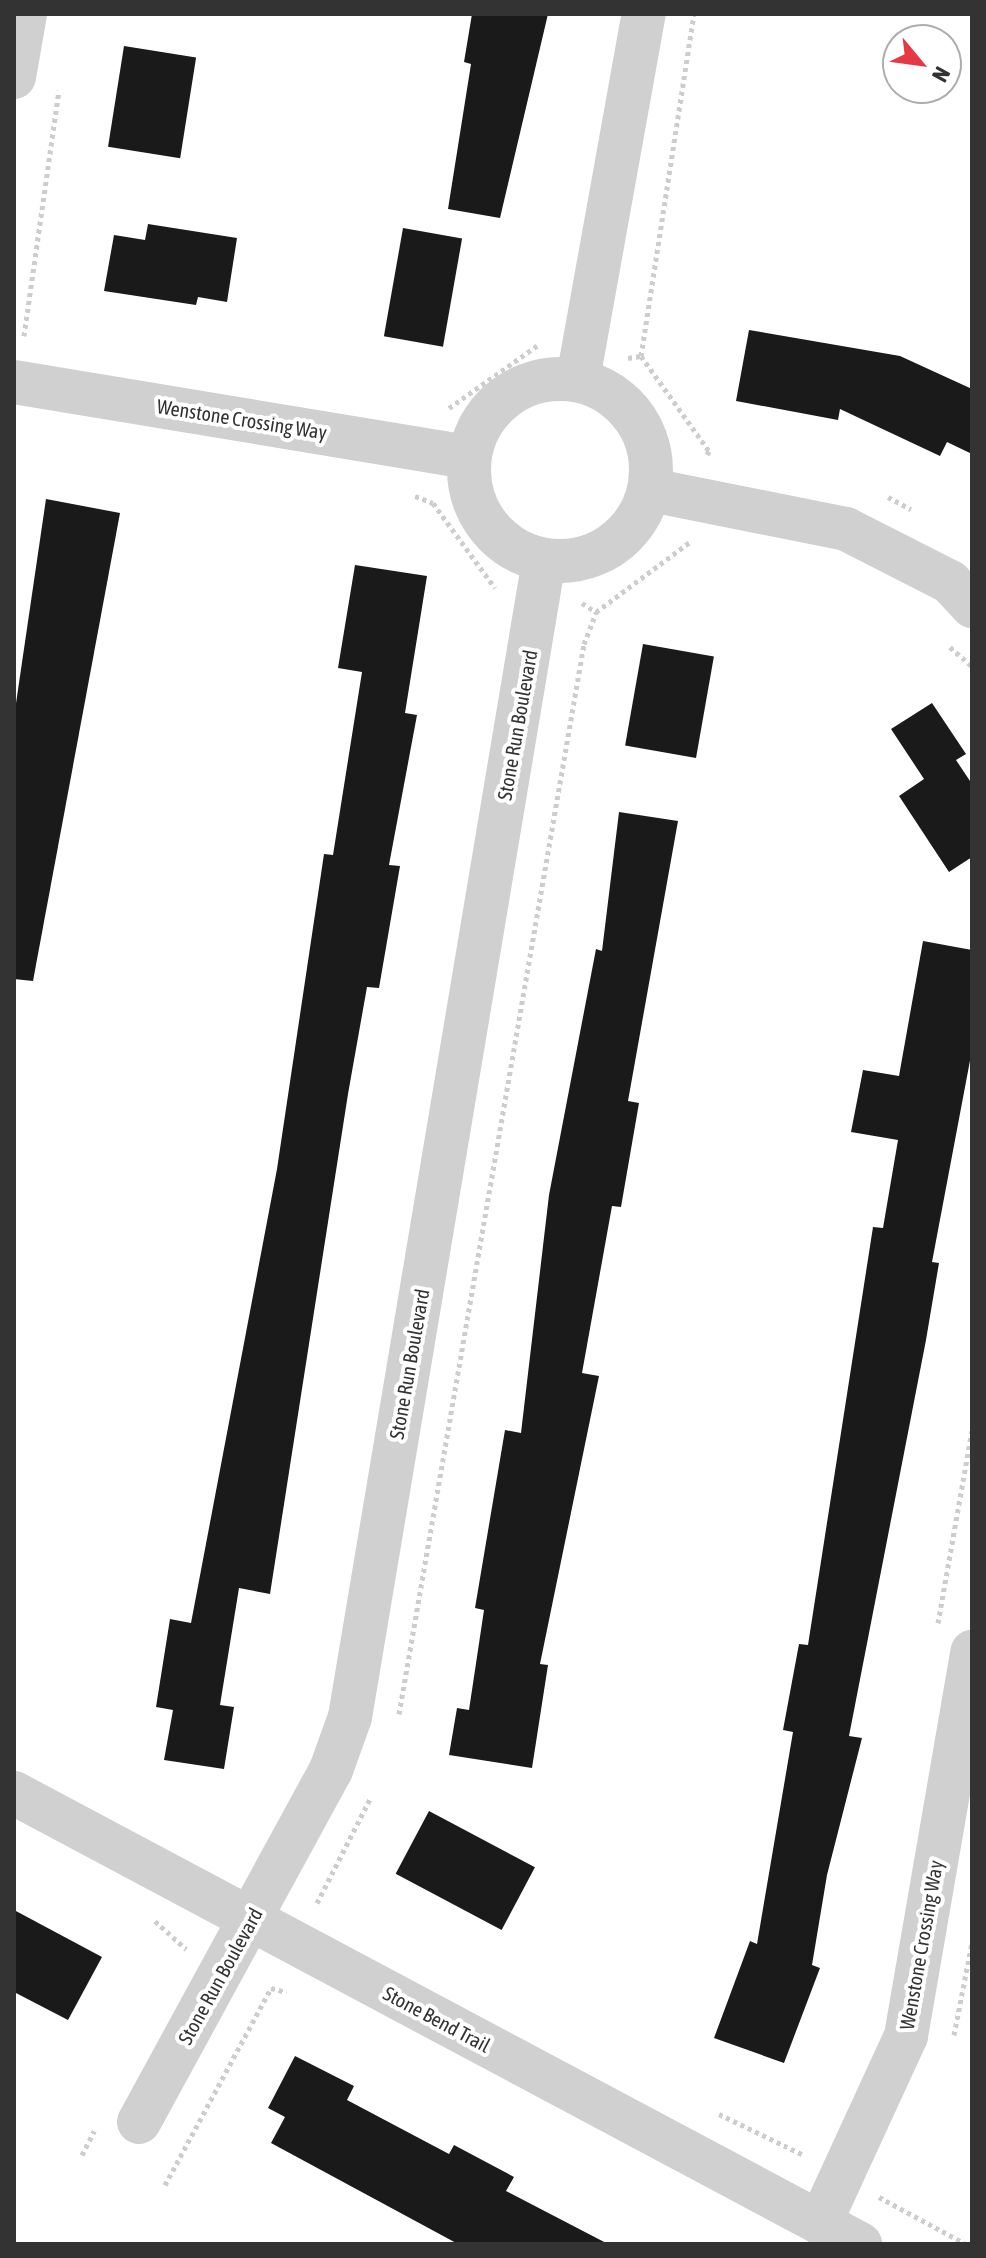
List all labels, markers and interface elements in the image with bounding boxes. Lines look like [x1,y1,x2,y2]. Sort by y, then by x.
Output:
north arrow [882,24,962,104]
text: N [927,63,956,87]
street label: Wenstone Crossing Way [155,394,329,444]
street label: Stone Run Boulevard [492,648,542,802]
street label: Stone Run Boulevard [384,1287,434,1441]
street label: Wenstone Crossing Way [894,1858,948,2032]
street label: Stone Run Boulevard [173,1904,267,2048]
street label: Stone Bend Trail [379,1981,495,2057]

